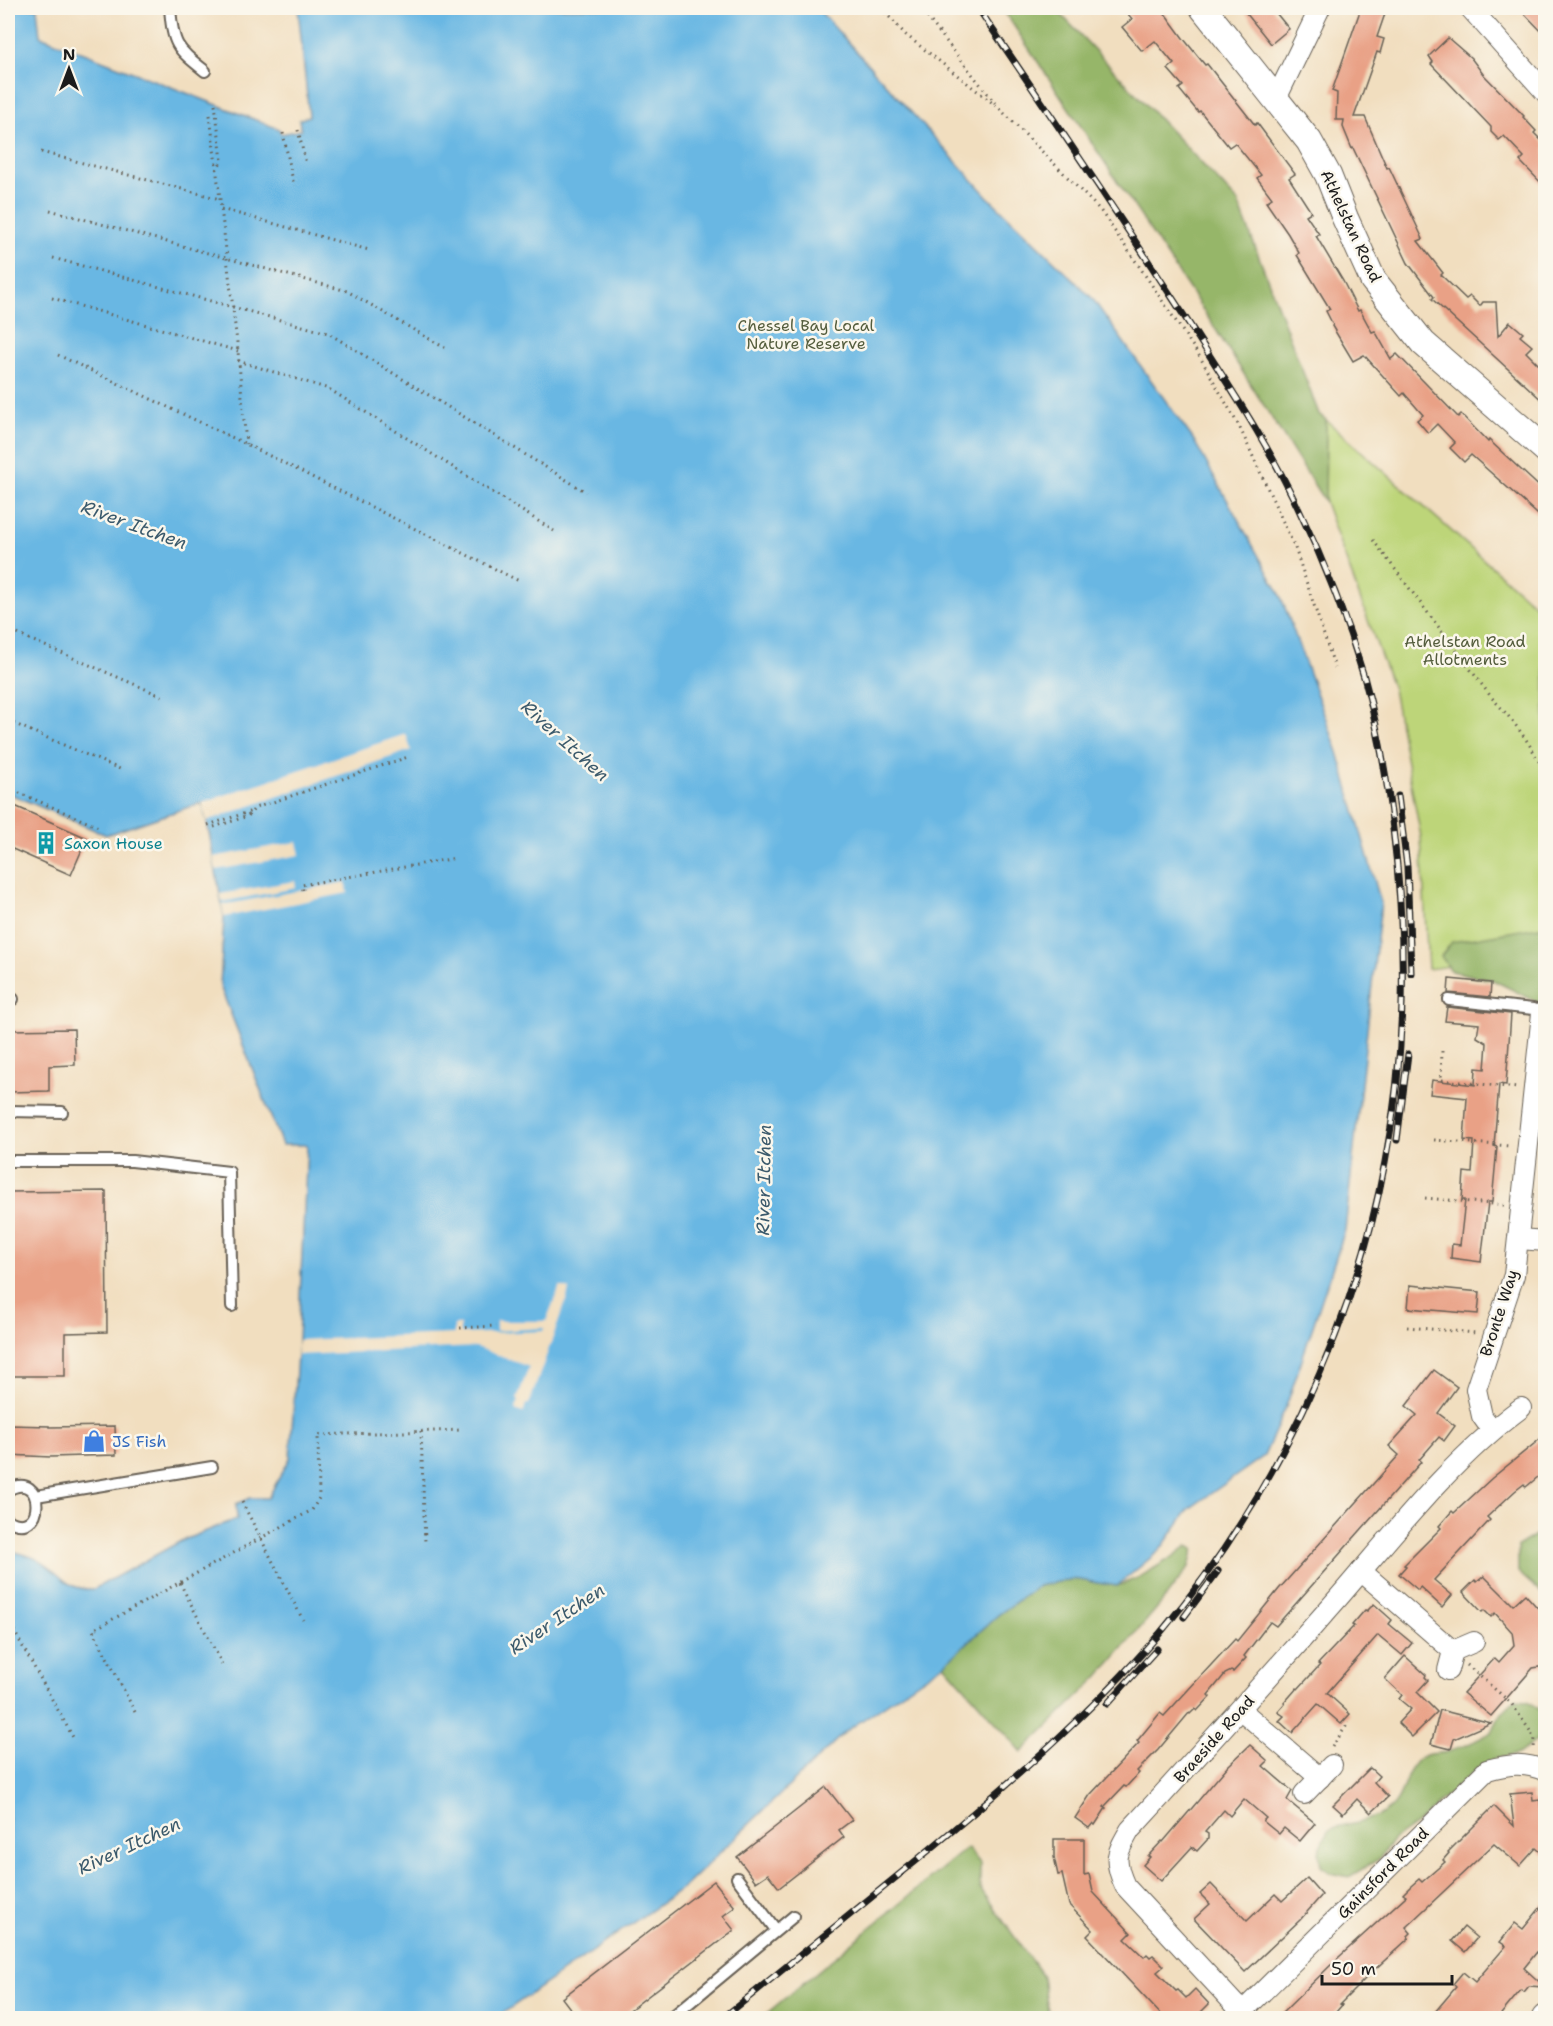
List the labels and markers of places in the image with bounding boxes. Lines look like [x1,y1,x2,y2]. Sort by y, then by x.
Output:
building icon: Saxon House [33,830,59,856]
place label: Saxon House [64,833,163,854]
shop icon: JS Fish [81,1428,107,1454]
place label: JS Fish [112,1431,167,1452]

